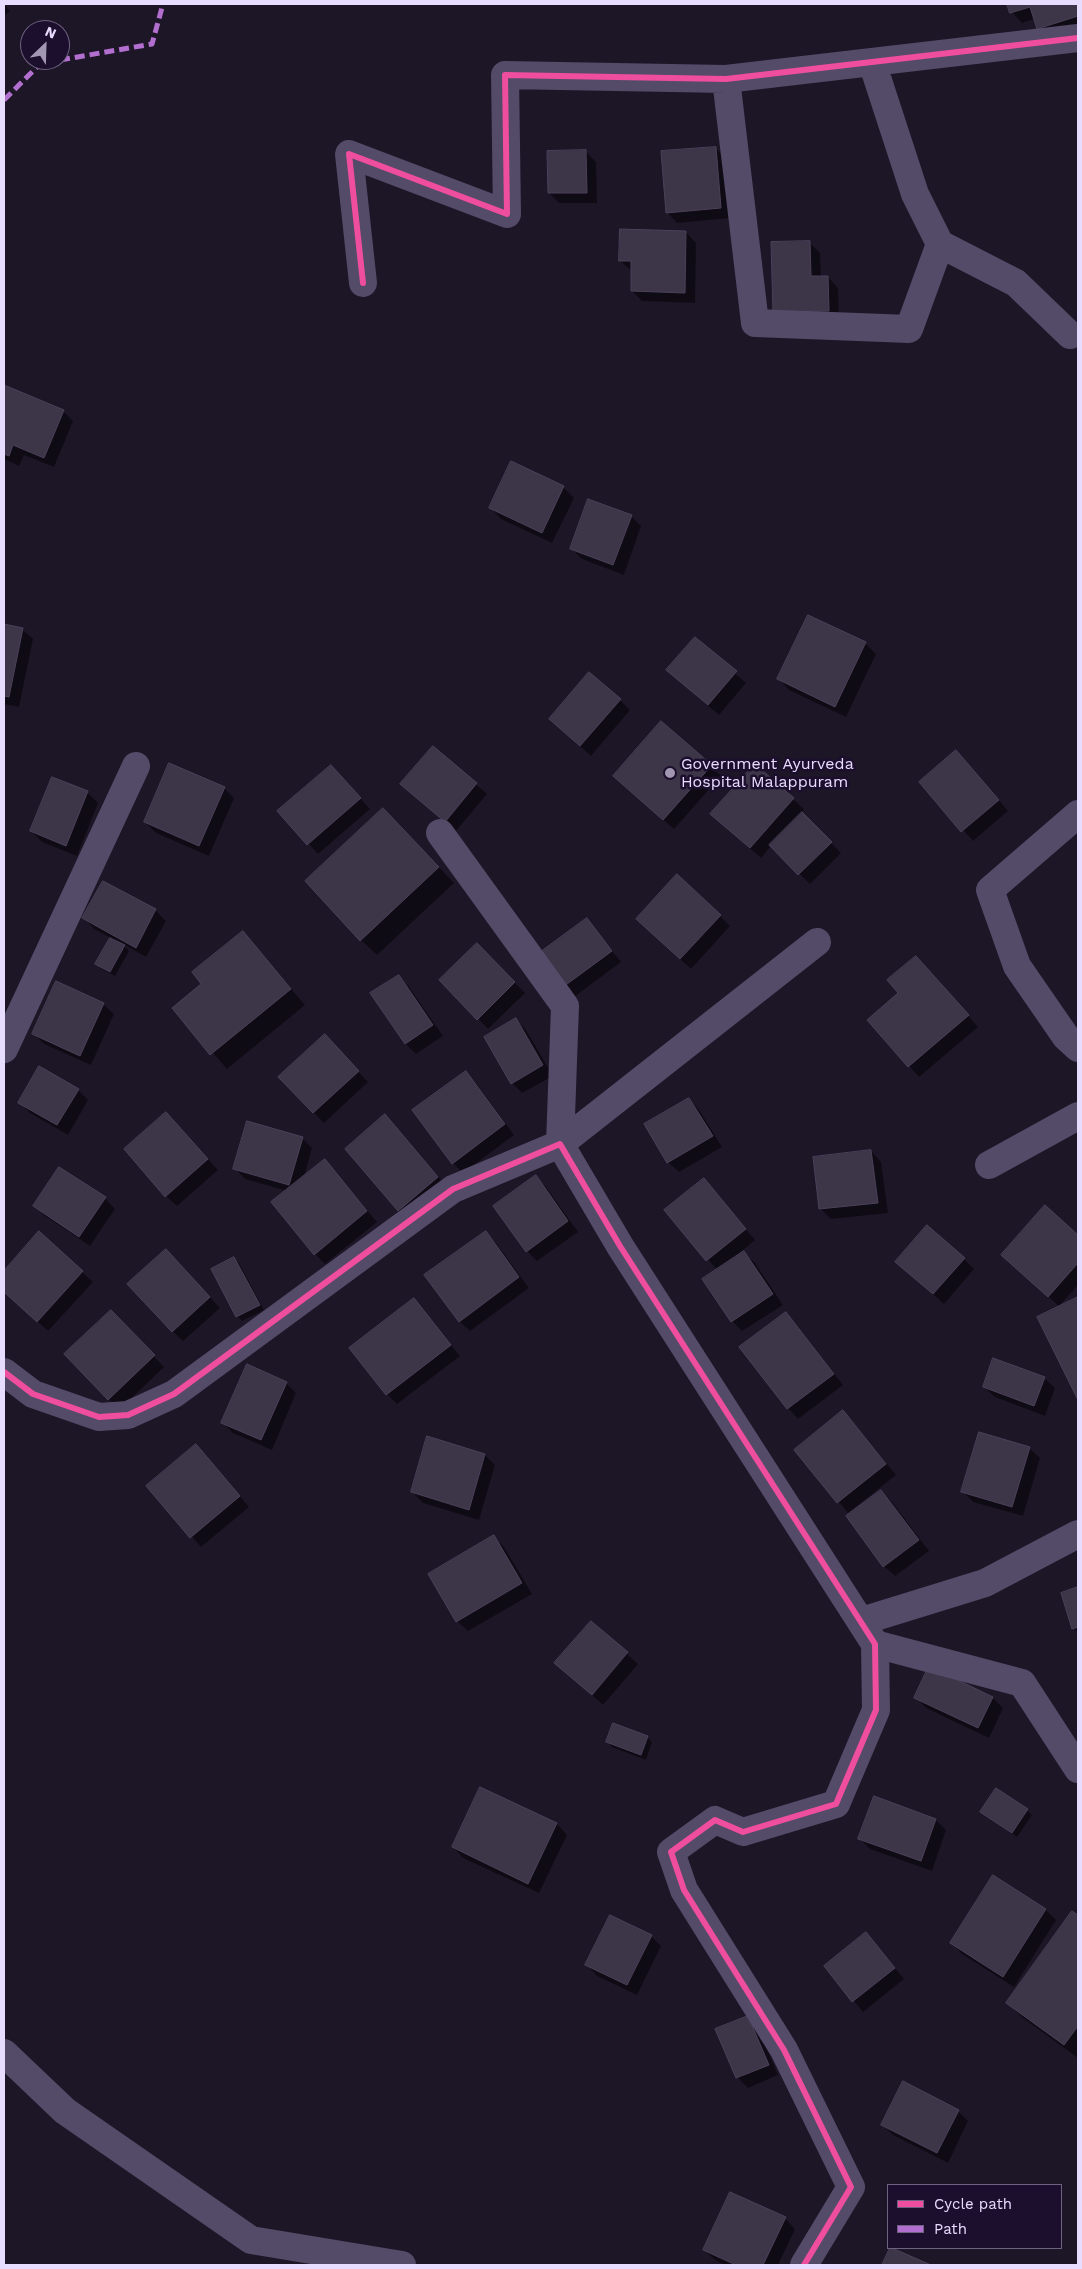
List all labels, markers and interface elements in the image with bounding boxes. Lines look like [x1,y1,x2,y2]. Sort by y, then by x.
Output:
north arrow [20,20,70,70]
text: N [43,23,59,42]
place label: Government Ayurveda Hospital Malappuram [681,754,854,792]
marker: Government Ayurveda Hospital Malappuram [663,766,677,780]
legend [887,2184,1062,2249]
text: Cycle path [934,2195,1012,2213]
text: Path [934,2220,967,2238]

